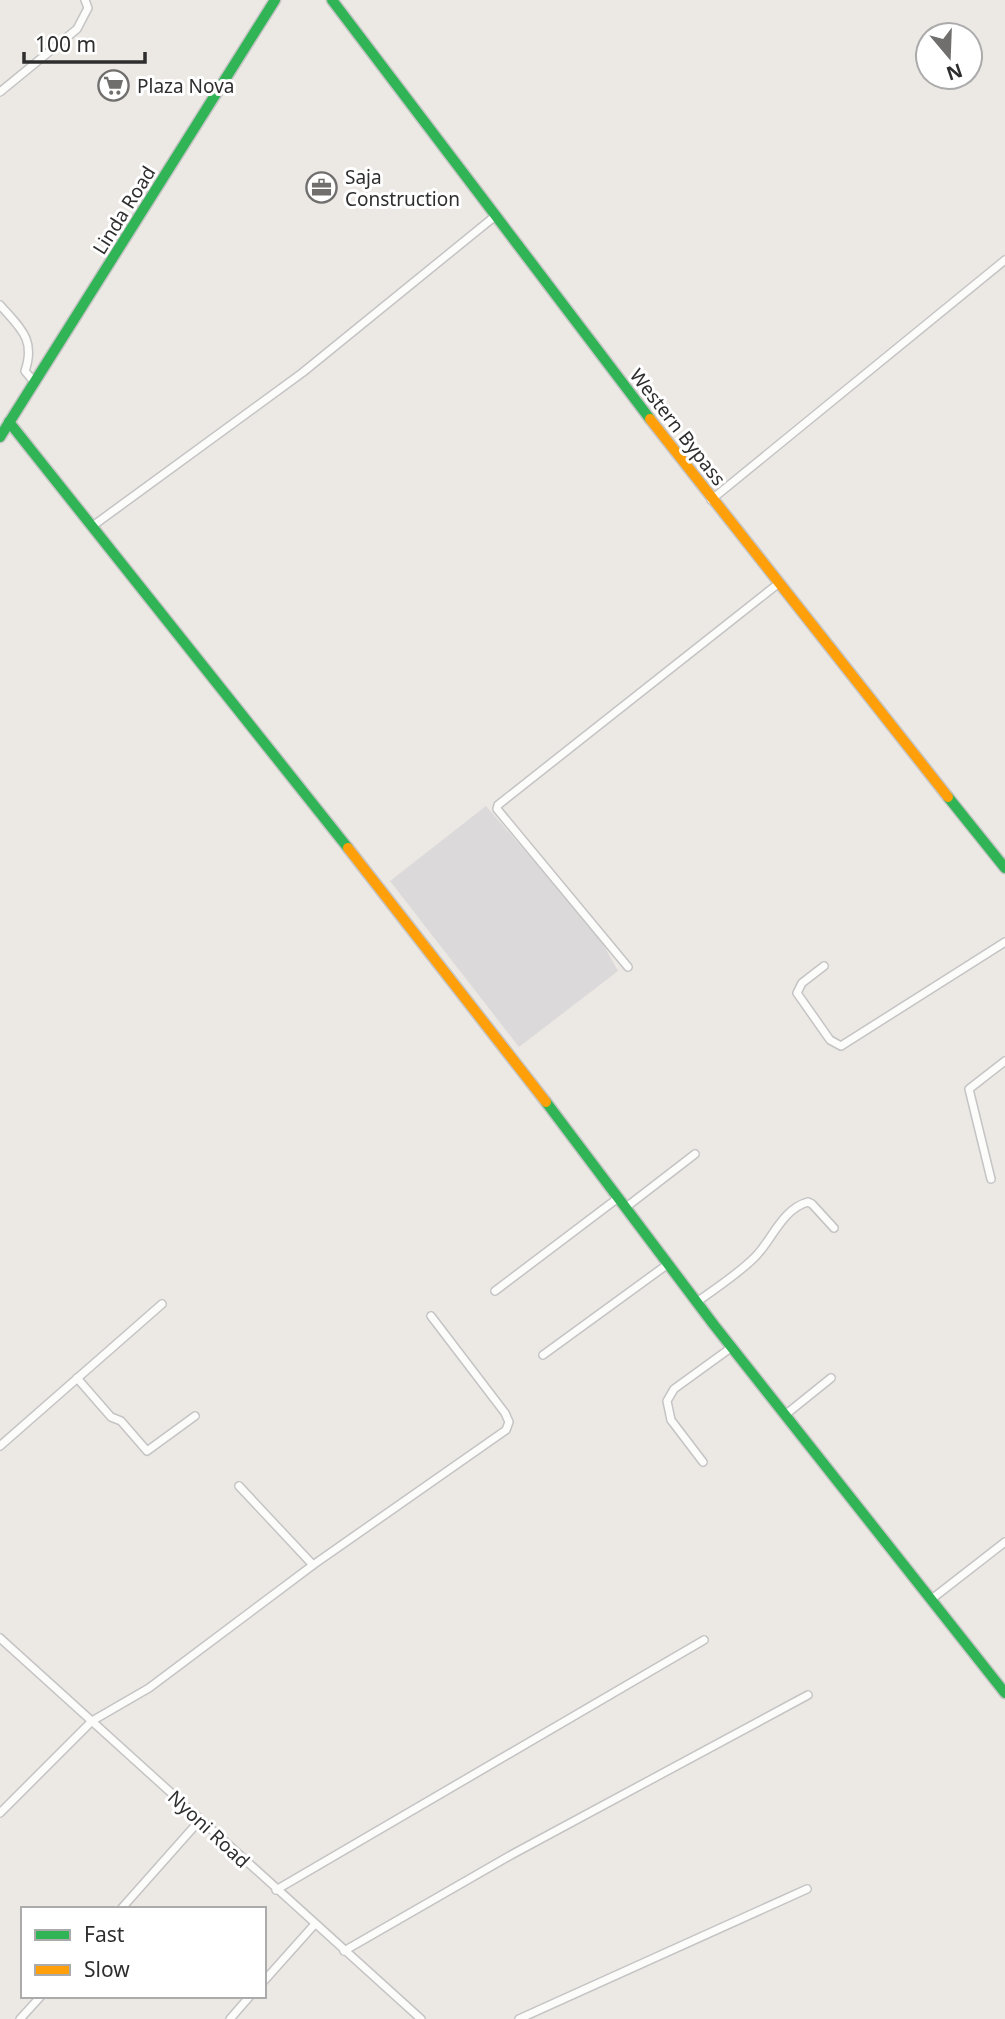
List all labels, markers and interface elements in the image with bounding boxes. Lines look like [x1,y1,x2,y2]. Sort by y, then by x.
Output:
scale bar [24,21,145,65]
north arrow [914,21,984,91]
text: 100 m [35,30,96,58]
text: N [943,57,966,87]
supermarket icon: Plaza Nova [97,69,131,103]
place label: Plaza Nova [137,73,234,99]
street label: Linda Road [87,161,161,259]
place label: Saja Construction [345,164,460,212]
office icon: Saja Construction [305,171,339,205]
street label: Western Bypass [624,363,732,491]
street label: Nyoni Road [163,1784,255,1874]
legend [21,1907,266,1998]
text: Fast [84,1920,125,1948]
text: Slow [84,1955,130,1983]

